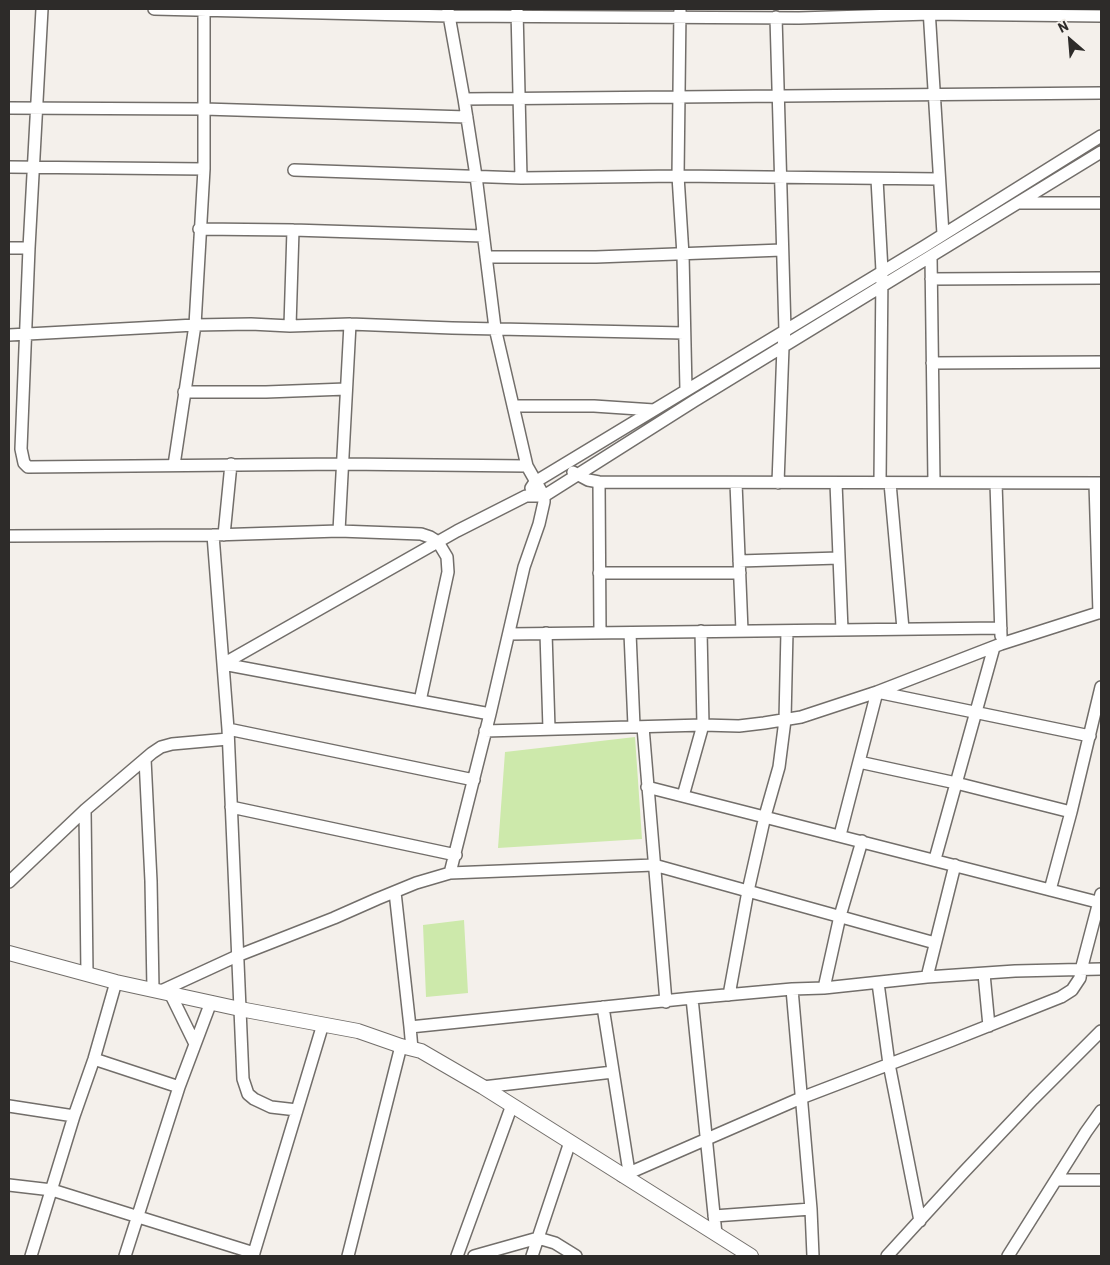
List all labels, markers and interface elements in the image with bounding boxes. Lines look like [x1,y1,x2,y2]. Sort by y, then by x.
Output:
north arrow [1045,15,1095,65]
text: N [1055,17,1071,36]

